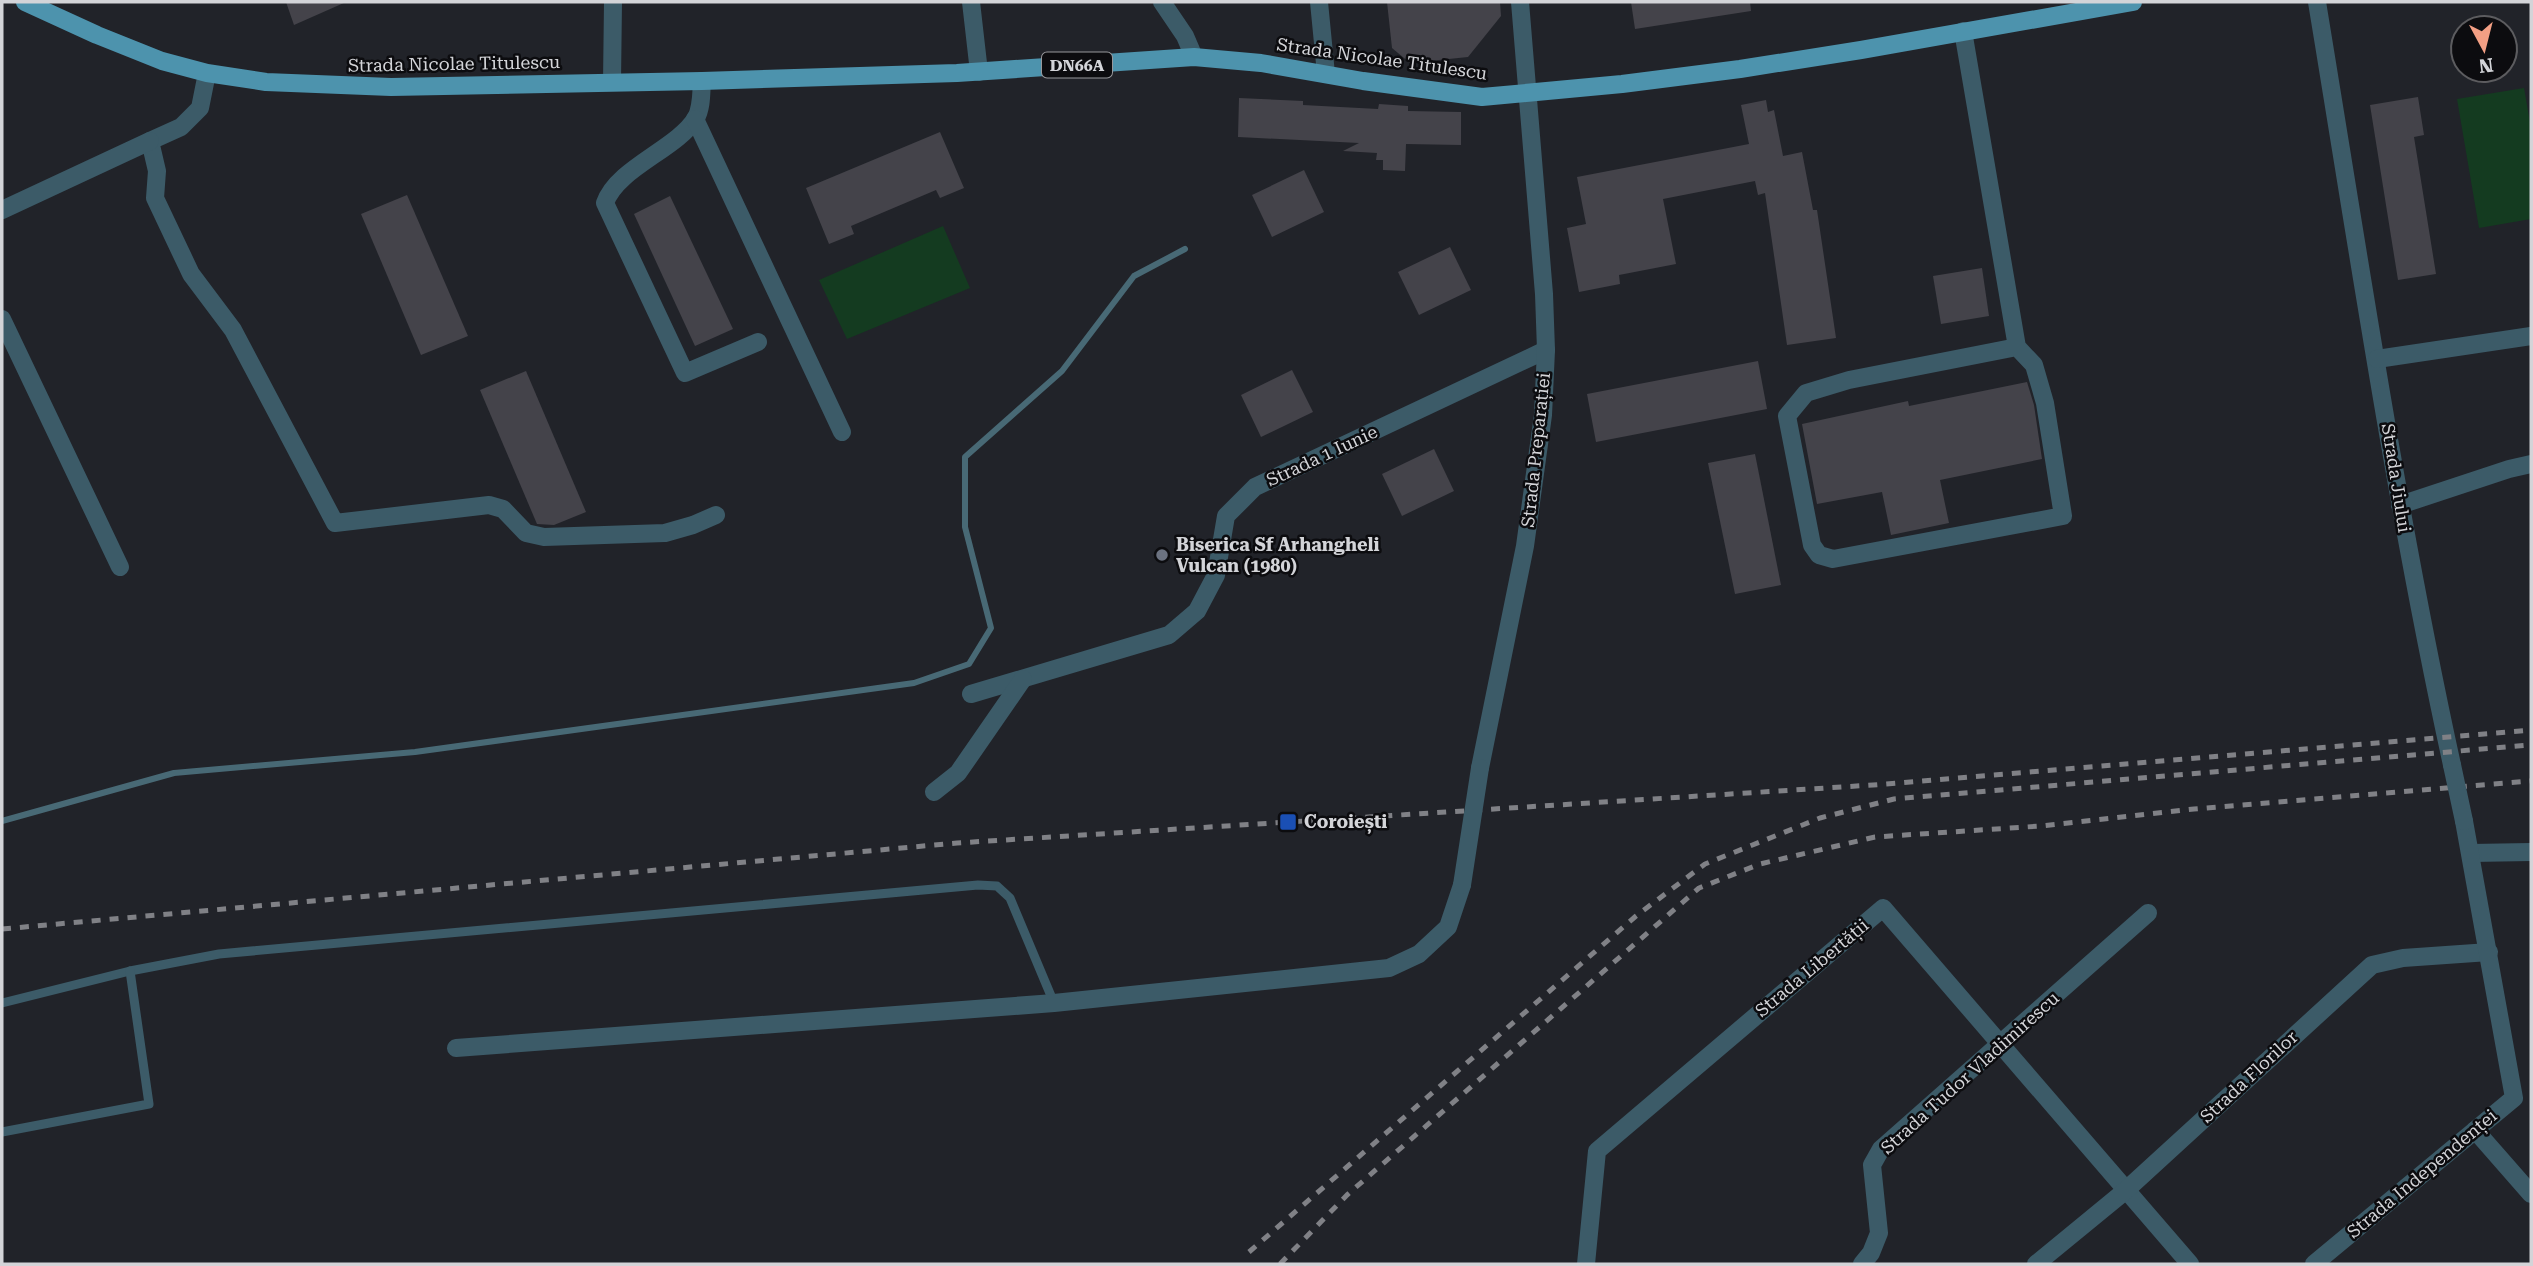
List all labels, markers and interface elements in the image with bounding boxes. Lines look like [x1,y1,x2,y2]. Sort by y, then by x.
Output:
north arrow [2449,14,2519,84]
street label: Strada Nicolae Titulescu [1276,33,1489,84]
street label: Strada Nicolae Titulescu [348,51,560,76]
road number: DN66A [1042,53,1112,78]
text: N [2477,53,2495,78]
street label: Strada Preparației [1517,371,1555,529]
street label: Strada 1 Iunie [1263,421,1381,490]
street label: Strada Jiului [2378,422,2416,534]
place label: Biserica Sf Arhangheli Vulcan (1980) [1176,534,1379,576]
marker: Biserica Sf Arhangheli Vulcan (1980) [1154,547,1170,563]
place label: Coroiești [1304,811,1387,835]
marker: Coroiești [1278,812,1298,832]
street label: Strada Libertății [1751,914,1873,1022]
street label: Strada Tudor Vladimirescu [1876,987,2063,1158]
street label: Strada Florilor [2196,1026,2302,1127]
street label: Strada Independenței [2343,1105,2502,1243]

